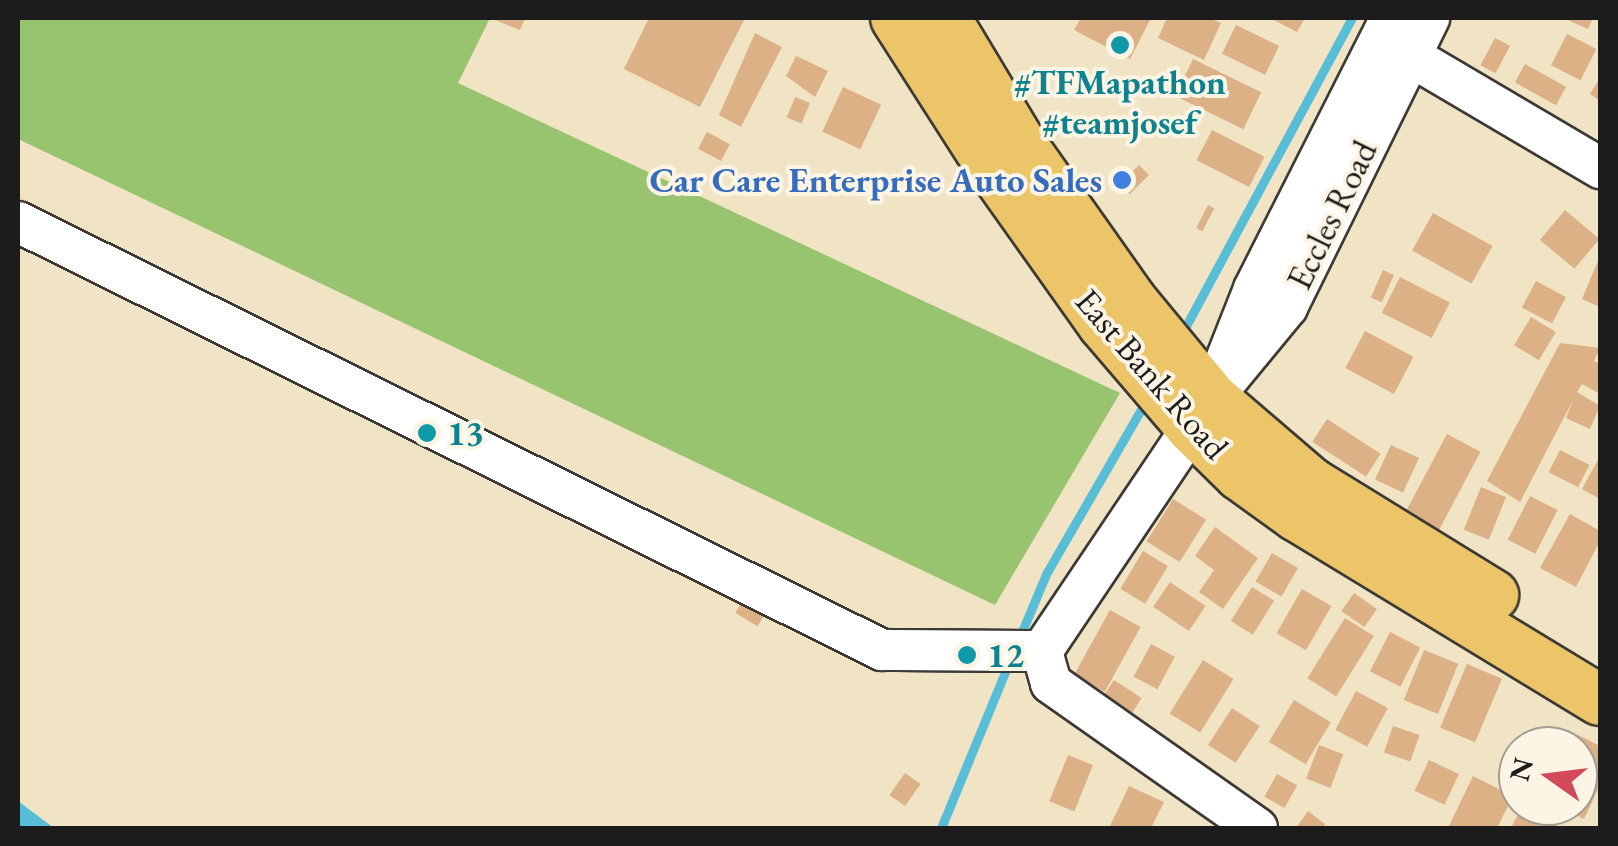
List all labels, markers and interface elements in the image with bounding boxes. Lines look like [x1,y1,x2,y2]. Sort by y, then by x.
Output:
marker: #TFMapathon #teamjosef [1109,34,1131,56]
place label: #TFMapathon #teamjosef [1014,61,1226,143]
street label: Eccles Road [1278,134,1386,296]
place label: Car Care Enterprise Auto Sales [649,159,1102,201]
marker: Car Care Enterprise Auto Sales [1111,169,1133,191]
street label: East Bank Road [1067,280,1237,468]
place label: 13 [447,412,484,454]
marker: 13 [416,422,438,444]
place label: 12 [987,634,1024,676]
marker: 12 [956,644,978,666]
north arrow [1498,726,1598,826]
text: N [1501,754,1541,785]

